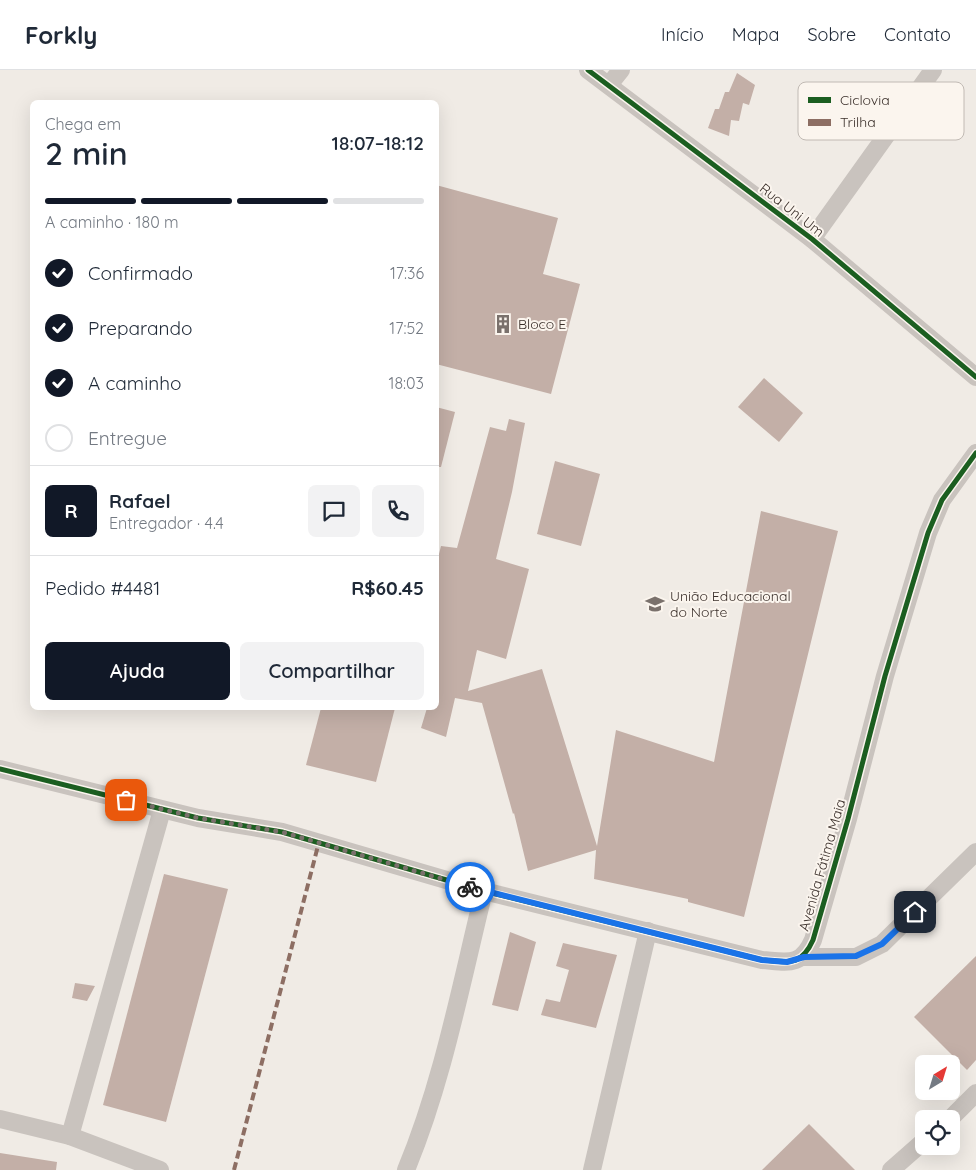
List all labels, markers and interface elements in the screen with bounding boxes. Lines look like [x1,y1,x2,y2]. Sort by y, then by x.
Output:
text: Forkly [25,20,97,50]
text: Início [661,23,704,46]
text: Mapa [732,23,779,46]
text: Sobre [807,23,856,46]
text: Contato [884,23,951,46]
legend [798,82,964,140]
text: Ciclovia [840,91,890,109]
text: Trilha [840,113,876,131]
text: Chega em [45,114,121,134]
text: 18:07–18:12 [332,131,424,155]
text: 2 min [45,133,128,173]
street label: Rua Uni Um [756,179,828,241]
text: A caminho · 180 m [45,212,179,232]
icon: check [45,259,73,287]
text: Confirmado [88,261,193,285]
text: 17:36 [390,263,424,283]
building icon: Bloco E [492,313,514,335]
icon: check [45,314,73,342]
place label: Bloco E [518,315,566,333]
text: Preparando [88,316,193,340]
text: 17:52 [389,318,424,338]
icon: check [45,369,73,397]
text: A caminho [88,371,181,395]
text: 18:03 [389,373,424,393]
text: Entregue [88,426,167,450]
button: chat [308,485,360,537]
button: phone [372,485,424,537]
text: Rafael [109,489,171,513]
text: R [64,499,78,523]
text: Entregador · 4.4 [109,513,224,533]
text: Pedido #4481 [45,576,160,600]
text: R$60.45 [351,576,424,600]
place label: União Educacional do Norte [670,587,791,621]
school or university icon: União Educacional do Norte [644,593,666,615]
button: Ajuda [45,642,230,700]
button: Compartilhar [240,642,424,700]
pin [105,779,147,821]
icon: bag [112,786,140,814]
street label: Avenida Fátima Maia [795,797,849,933]
courier [445,862,495,912]
icon: bike [456,873,484,901]
pin [894,891,936,933]
icon: home [901,898,929,926]
north arrow [915,1055,960,1100]
map controls [915,1055,960,1155]
button: locate [915,1110,960,1155]

